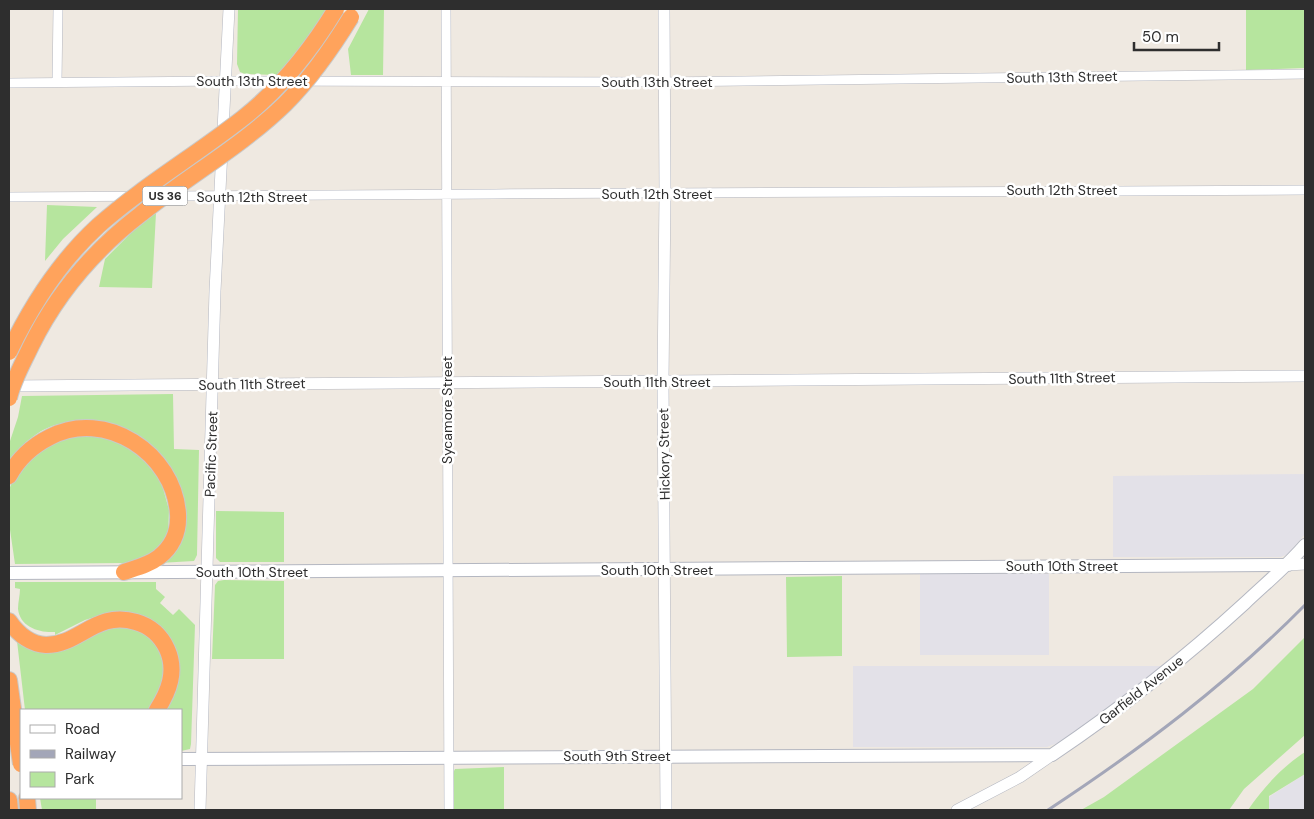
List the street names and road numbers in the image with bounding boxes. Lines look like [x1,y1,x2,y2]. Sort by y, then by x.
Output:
street label: South 13th Street [1006,67,1118,87]
street label: South 13th Street [196,72,308,90]
street label: South 13th Street [601,73,713,91]
street label: South 12th Street [1006,181,1118,199]
street label: South 12th Street [601,185,713,203]
road number: US 36 [142,187,188,206]
street label: South 12th Street [196,188,308,206]
street label: Sycamore Street [438,356,456,464]
street label: South 11th Street [1008,368,1116,388]
street label: South 11th Street [603,373,711,391]
street label: South 11th Street [198,374,306,394]
street label: Hickory Street [654,408,674,500]
street label: Pacific Street [201,411,221,497]
street label: South 10th Street [1006,557,1118,575]
street label: South 10th Street [601,561,713,579]
street label: South 10th Street [196,563,308,581]
street label: Garfield Avenue [1095,651,1187,729]
street label: South 9th Street [563,747,671,765]

